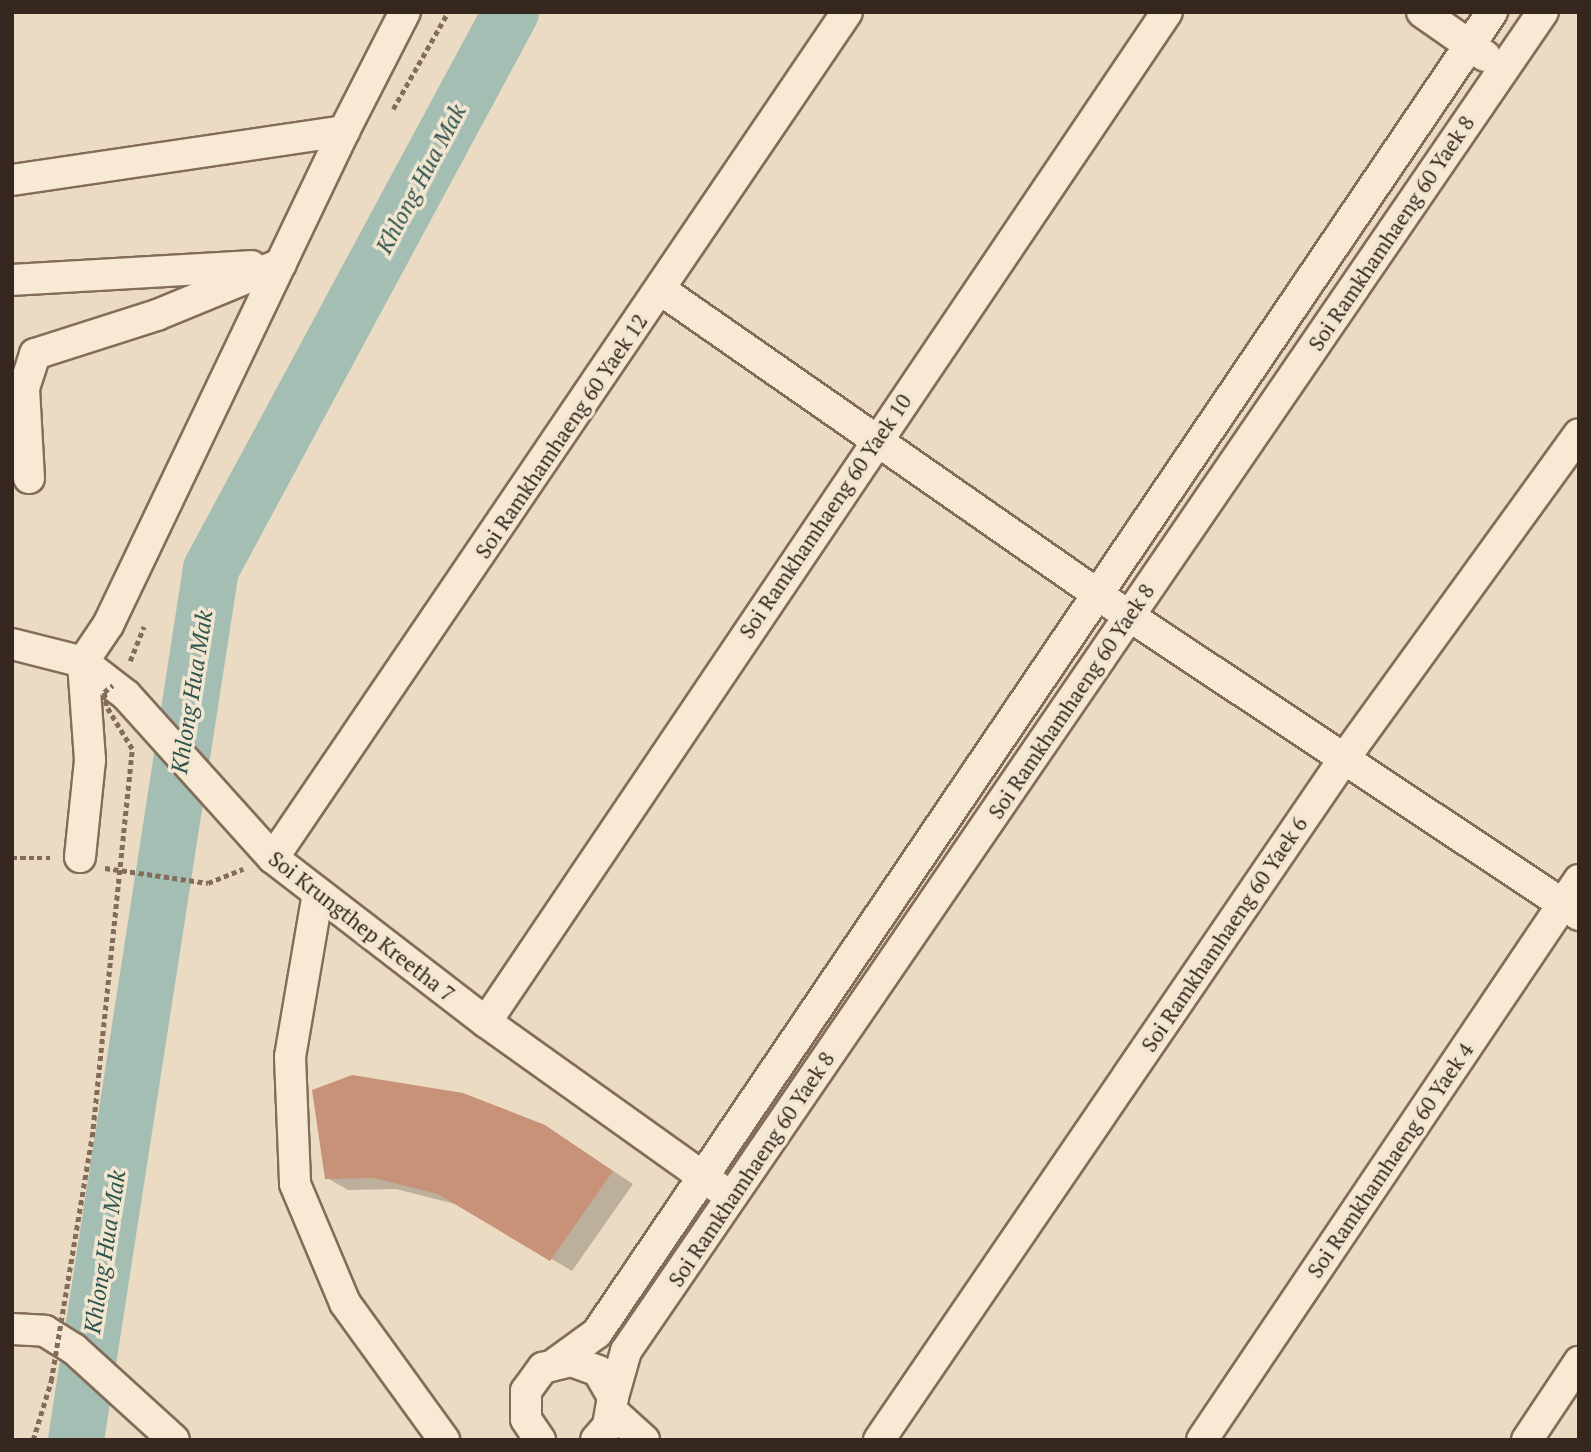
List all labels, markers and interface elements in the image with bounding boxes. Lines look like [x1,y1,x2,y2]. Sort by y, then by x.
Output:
water label: Khlong Hua Mak [370,100,472,258]
street label: Soi Ramkhamhaeng 60 Yaek 8 [1303,111,1479,355]
street label: Soi Ramkhamhaeng 60 Yaek 12 [470,309,652,563]
street label: Soi Ramkhamhaeng 60 Yaek 10 [734,389,916,643]
street label: Soi Ramkhamhaeng 60 Yaek 8 [983,579,1159,823]
water label: Khlong Hua Mak [165,608,219,776]
street label: Soi Ramkhamhaeng 60 Yaek 6 [1136,812,1312,1056]
street label: Soi Krungthep Kreetha 7 [264,846,460,1006]
street label: Soi Ramkhamhaeng 60 Yaek 4 [1302,1038,1478,1282]
street label: Soi Ramkhamhaeng 60 Yaek 8 [663,1047,839,1291]
water label: Khlong Hua Mak [78,1168,132,1336]

